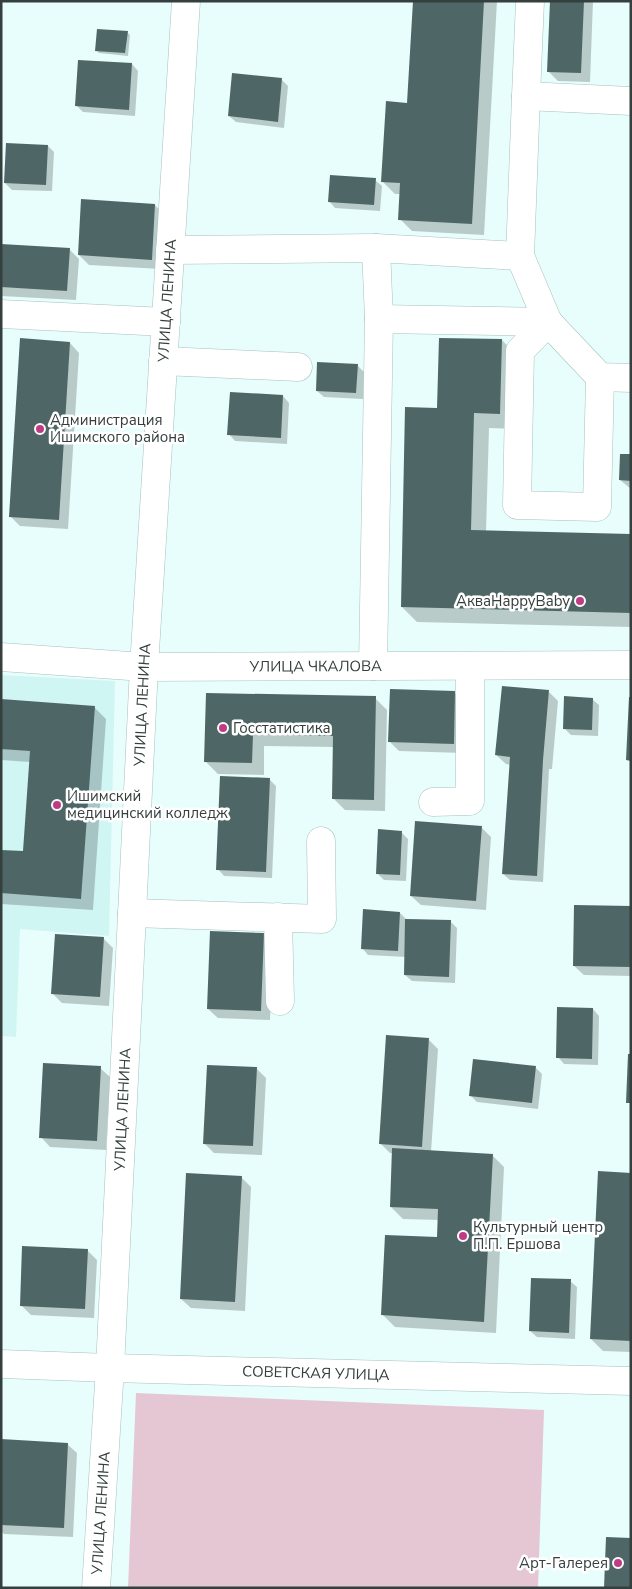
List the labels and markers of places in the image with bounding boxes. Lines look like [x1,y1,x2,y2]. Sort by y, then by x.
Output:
place label: Администрация Ишимского района [50,410,185,447]
marker: Администрация Ишимского района [34,423,46,435]
place label: АкваHappyBaby [456,591,570,611]
marker: АкваHappyBaby [574,595,586,607]
place label: Госстатистика [233,718,331,738]
marker: Госстатистика [217,722,229,734]
place label: Ишимский медицинский колледж [67,786,228,823]
marker: Ишимский медицинский колледж [51,799,63,811]
place label: Культурный центр П.П. Ершова [473,1217,603,1254]
marker: Культурный центр П.П. Ершова [457,1230,469,1242]
place label: Арт-Галерея [519,1553,608,1573]
marker: Арт-Галерея [612,1557,624,1569]

